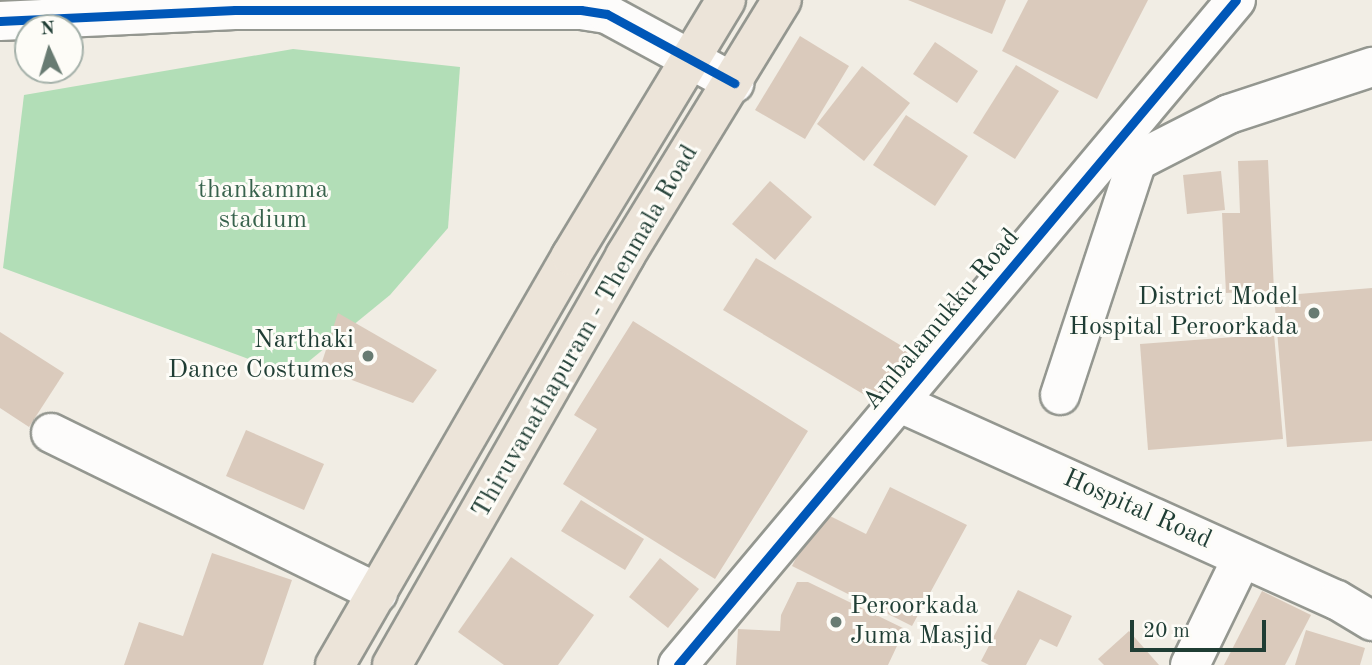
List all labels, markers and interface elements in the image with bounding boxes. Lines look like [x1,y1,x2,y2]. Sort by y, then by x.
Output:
north arrow [14,14,84,84]
text: N [40,20,56,40]
street label: Thiruvanathapuram - Thenmala Road [466,140,706,524]
park label: thankamma stadium [198,175,328,236]
street label: Ambalamukku Road [857,223,1027,417]
place label: District Model Hospital Peroorkada [1068,282,1298,344]
marker: District Model Hospital Peroorkada [1304,303,1324,323]
place label: Narthaki Dance Costumes [168,325,354,386]
marker: Narthaki Dance Costumes [360,348,376,364]
street label: Hospital Road [1058,463,1216,557]
place label: Peroorkada Juma Masjid [850,591,994,652]
scale bar [1134,606,1270,650]
marker: Peroorkada Juma Masjid [828,614,844,630]
text: 20 m [1143,621,1190,642]

